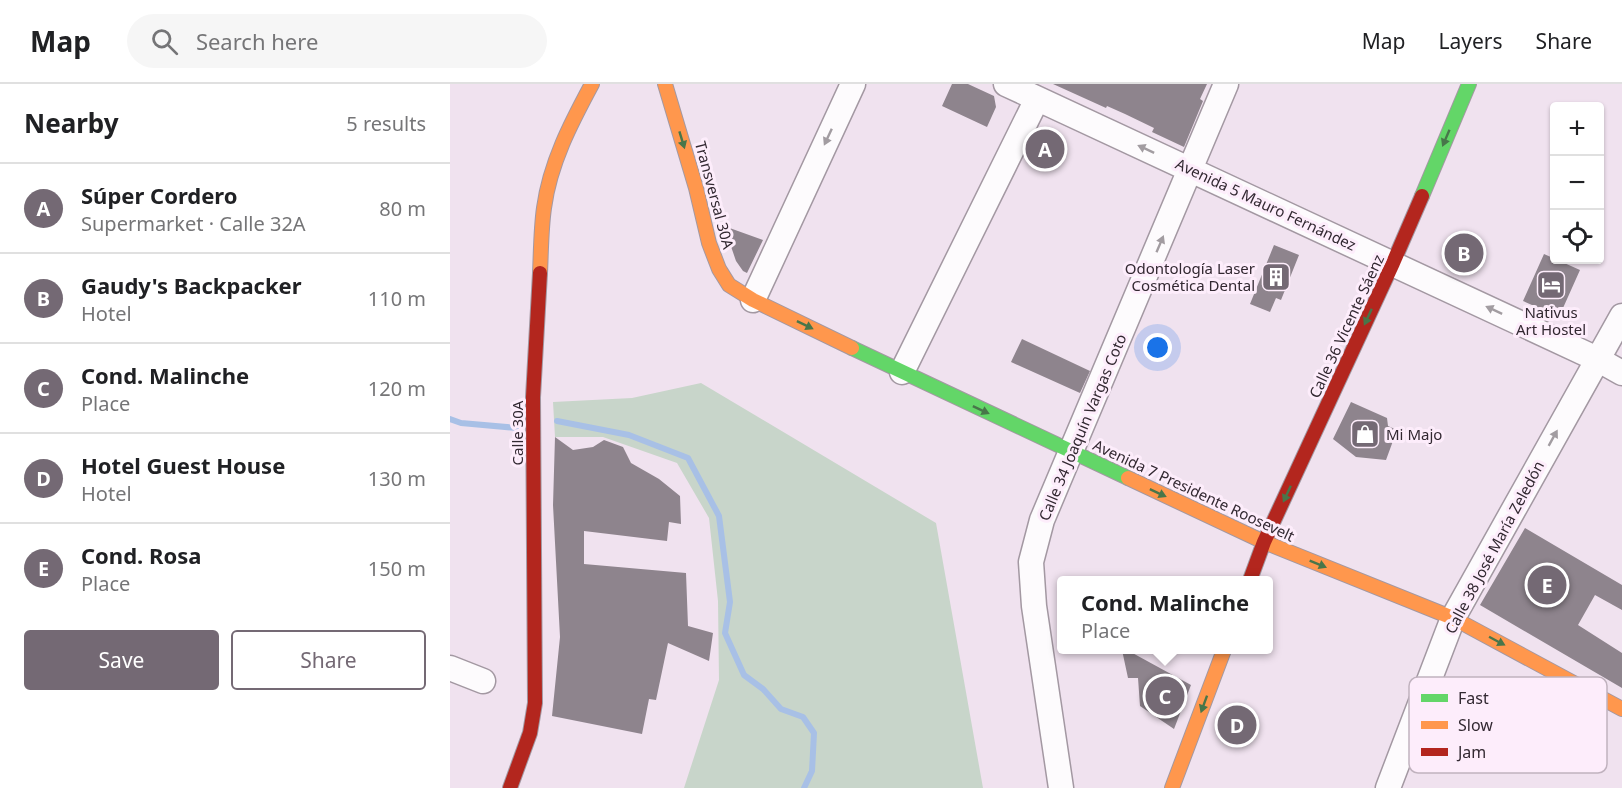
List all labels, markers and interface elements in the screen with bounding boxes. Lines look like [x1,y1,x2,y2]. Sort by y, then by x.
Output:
search box [127,14,547,68]
text: Map [30,22,91,60]
icon: search [148,25,181,58]
text: Search here [196,26,318,56]
text: Map [1362,27,1406,55]
text: Layers [1439,27,1503,55]
text: Share [1536,27,1592,55]
map controls [1550,102,1604,264]
button: + [1550,102,1604,156]
text: Nearby [24,105,119,141]
text: 5 results [346,110,426,137]
pin: A [1026,126,1064,172]
one-way arrow [824,129,833,146]
one-way arrow [1441,129,1450,147]
one-way arrow [678,131,687,149]
street label: Transversal 30A [691,139,739,251]
one-way arrow [1137,144,1154,153]
street label: Avenida 5 Mauro Fernández [1173,153,1359,255]
button: − [1550,156,1604,210]
text: Súper Cordero [81,180,237,210]
text: A [37,195,50,222]
text: 80 m [379,195,426,222]
text: Supermarket · Calle 32A [81,210,306,237]
button: locate [1550,210,1604,264]
pin: B [1444,230,1484,276]
one-way arrow [1155,234,1165,252]
street label: Calle 36 Vicente Sáenz [1304,251,1388,401]
place label: Odontología Laser Cosmética Dental [1125,258,1255,295]
building icon: Odontología Laser Cosmética Dental [1260,261,1292,293]
hotel icon: Nativus Art Hostel [1535,269,1567,301]
text: Gaudy's Backpacker [81,270,302,300]
text: B [37,285,50,312]
text: 110 m [368,285,426,312]
text: Hotel [81,300,132,327]
place label: Nativus Art Hostel [1516,302,1586,339]
one-way arrow [1485,306,1502,315]
one-way arrow [1364,308,1373,325]
one-way arrow [797,321,814,330]
street label: Calle 34 Joaquín Vargas Coto [1034,331,1130,523]
your location [1143,333,1172,362]
text: Cond. Malinche [81,360,249,390]
text: C [37,375,50,402]
text: 120 m [368,375,426,402]
text: Place [81,390,130,417]
street label: Calle 30A [507,400,527,465]
one-way arrow [973,405,990,414]
shop icon: Mi Majo [1349,418,1381,450]
place label: Mi Majo [1386,424,1442,444]
one-way arrow [1548,429,1558,446]
street label: Avenida 7 Presidente Roosevelt [1090,434,1299,546]
text: Hotel Guest House [81,450,285,480]
street label: Calle 38 José María Zeledón [1440,457,1548,637]
text: D [36,465,51,492]
text: 130 m [368,465,426,492]
text: Hotel [81,480,132,507]
one-way arrow [1282,485,1291,502]
one-way arrow [1149,488,1166,497]
text: Cond. Rosa [81,540,201,570]
text: E [38,555,49,582]
text: 150 m [368,555,426,582]
one-way arrow [1310,559,1328,569]
pin: E [1528,562,1566,608]
text: Place [81,570,130,597]
popup [1057,576,1273,654]
text: Cond. Malinche [1081,587,1249,617]
text: Place [1081,617,1130,644]
button: Save [24,630,219,690]
button: Share [231,630,426,690]
one-way arrow [1489,636,1506,646]
pin: C [1146,674,1184,718]
legend [1409,677,1607,773]
text: Fast [1458,687,1489,709]
one-way arrow [1198,695,1208,713]
pin: D [1218,702,1256,748]
text: Slow [1458,714,1493,736]
text: Jam [1456,741,1486,763]

